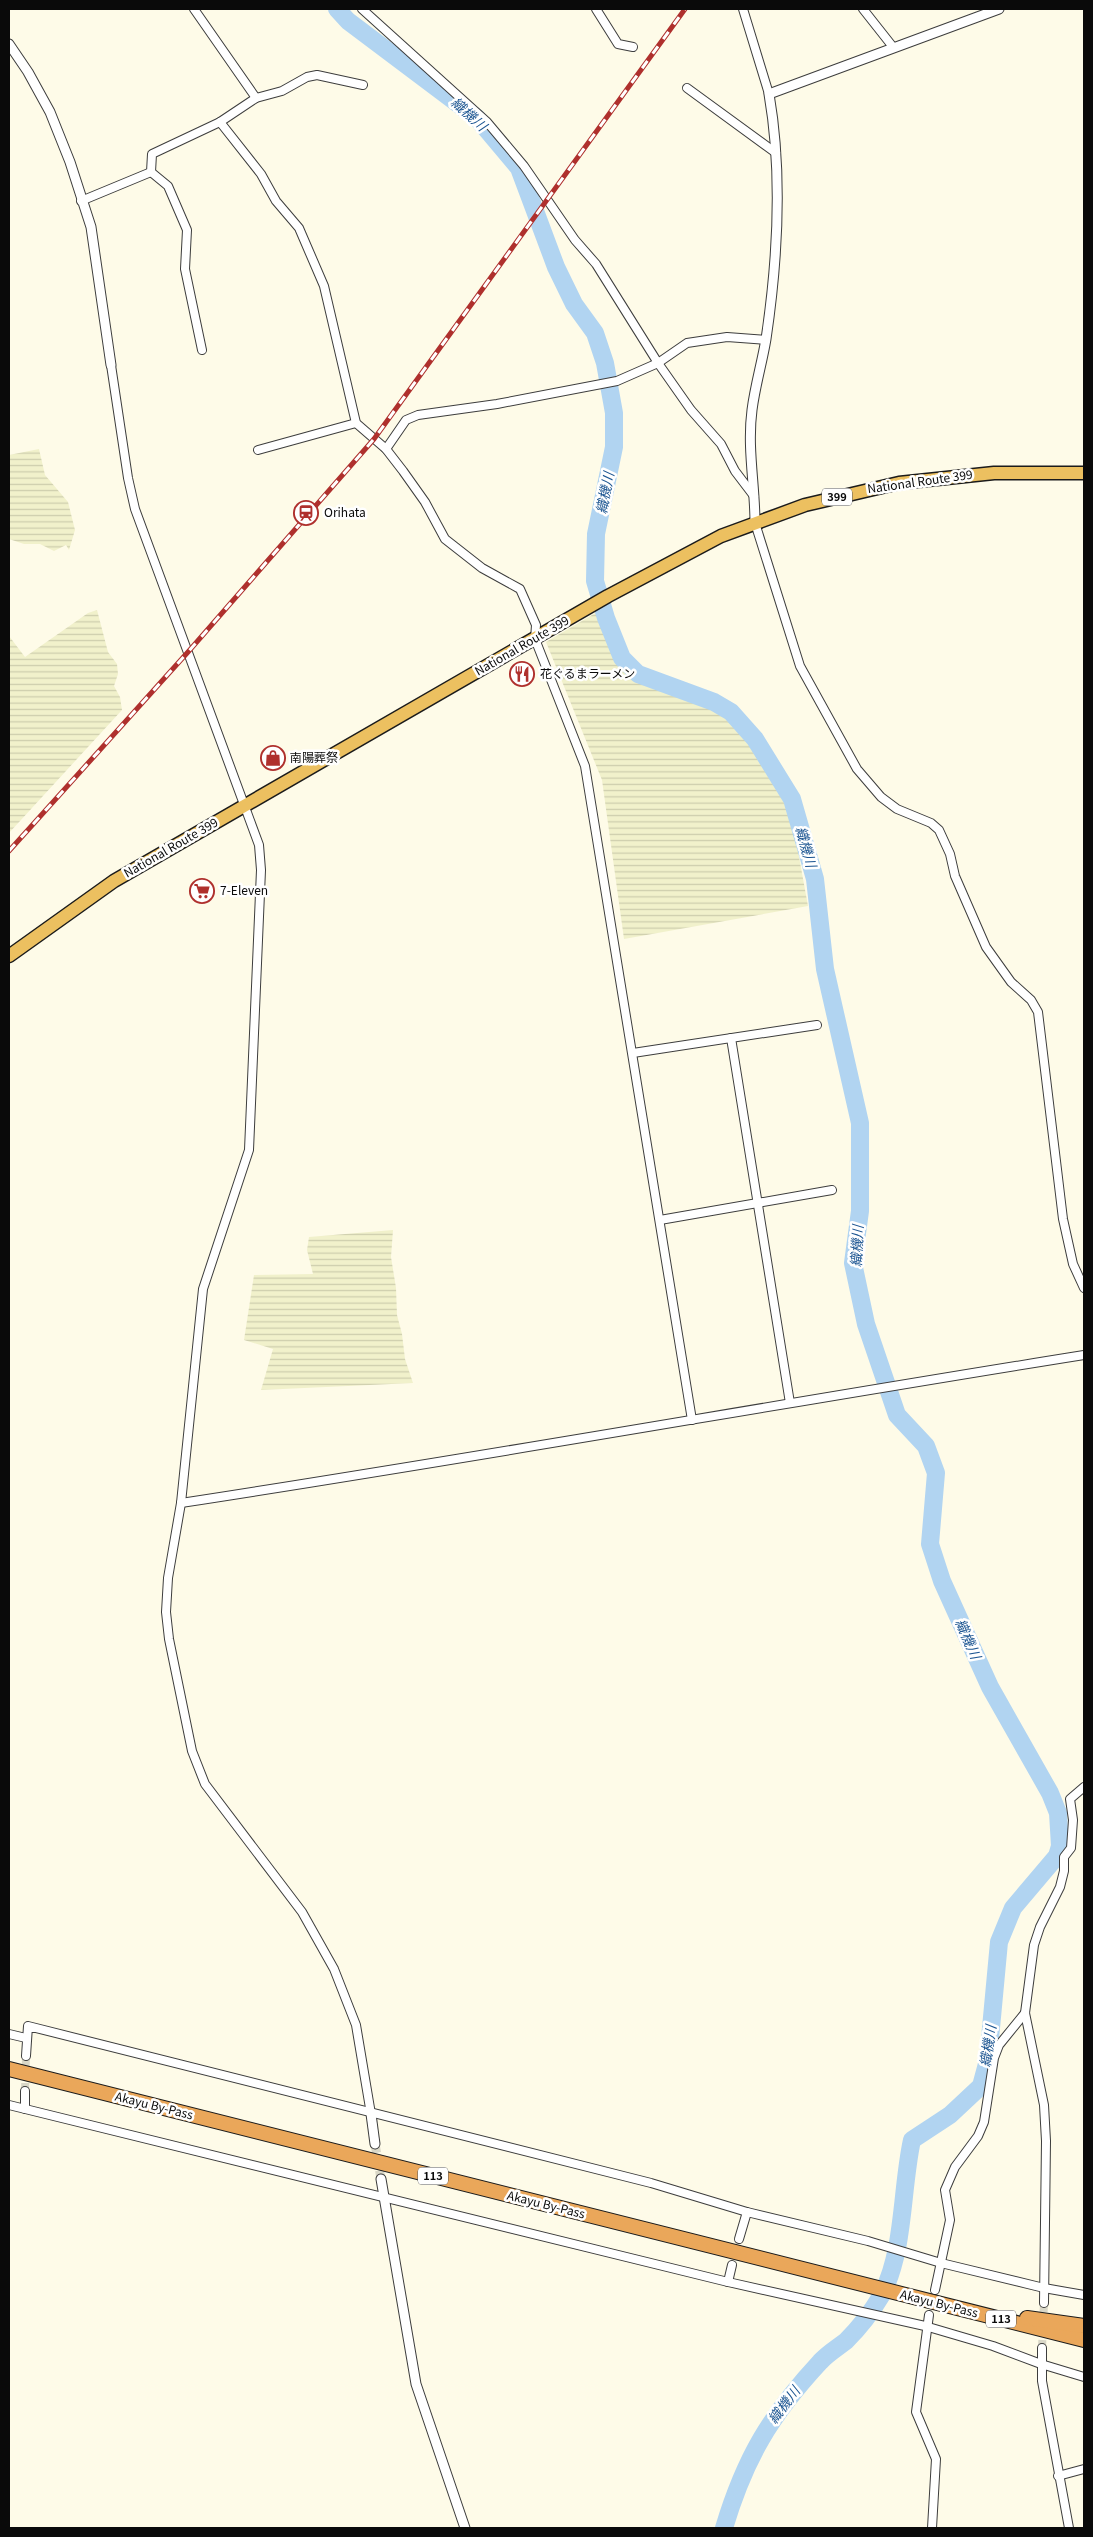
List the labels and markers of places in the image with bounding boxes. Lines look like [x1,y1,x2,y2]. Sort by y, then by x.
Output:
station icon: Orihata [293,500,319,526]
place label: Orihata [324,503,366,520]
restaurant icon: 花ぐるまラーメン [509,661,535,687]
place label: 花ぐるまラーメン [540,664,635,681]
shop icon: 南陽葬祭 [260,745,286,771]
place label: 南陽葬祭 [290,748,338,765]
supermarket icon: 7-Eleven [189,878,215,904]
place label: 7-Eleven [220,881,268,898]

